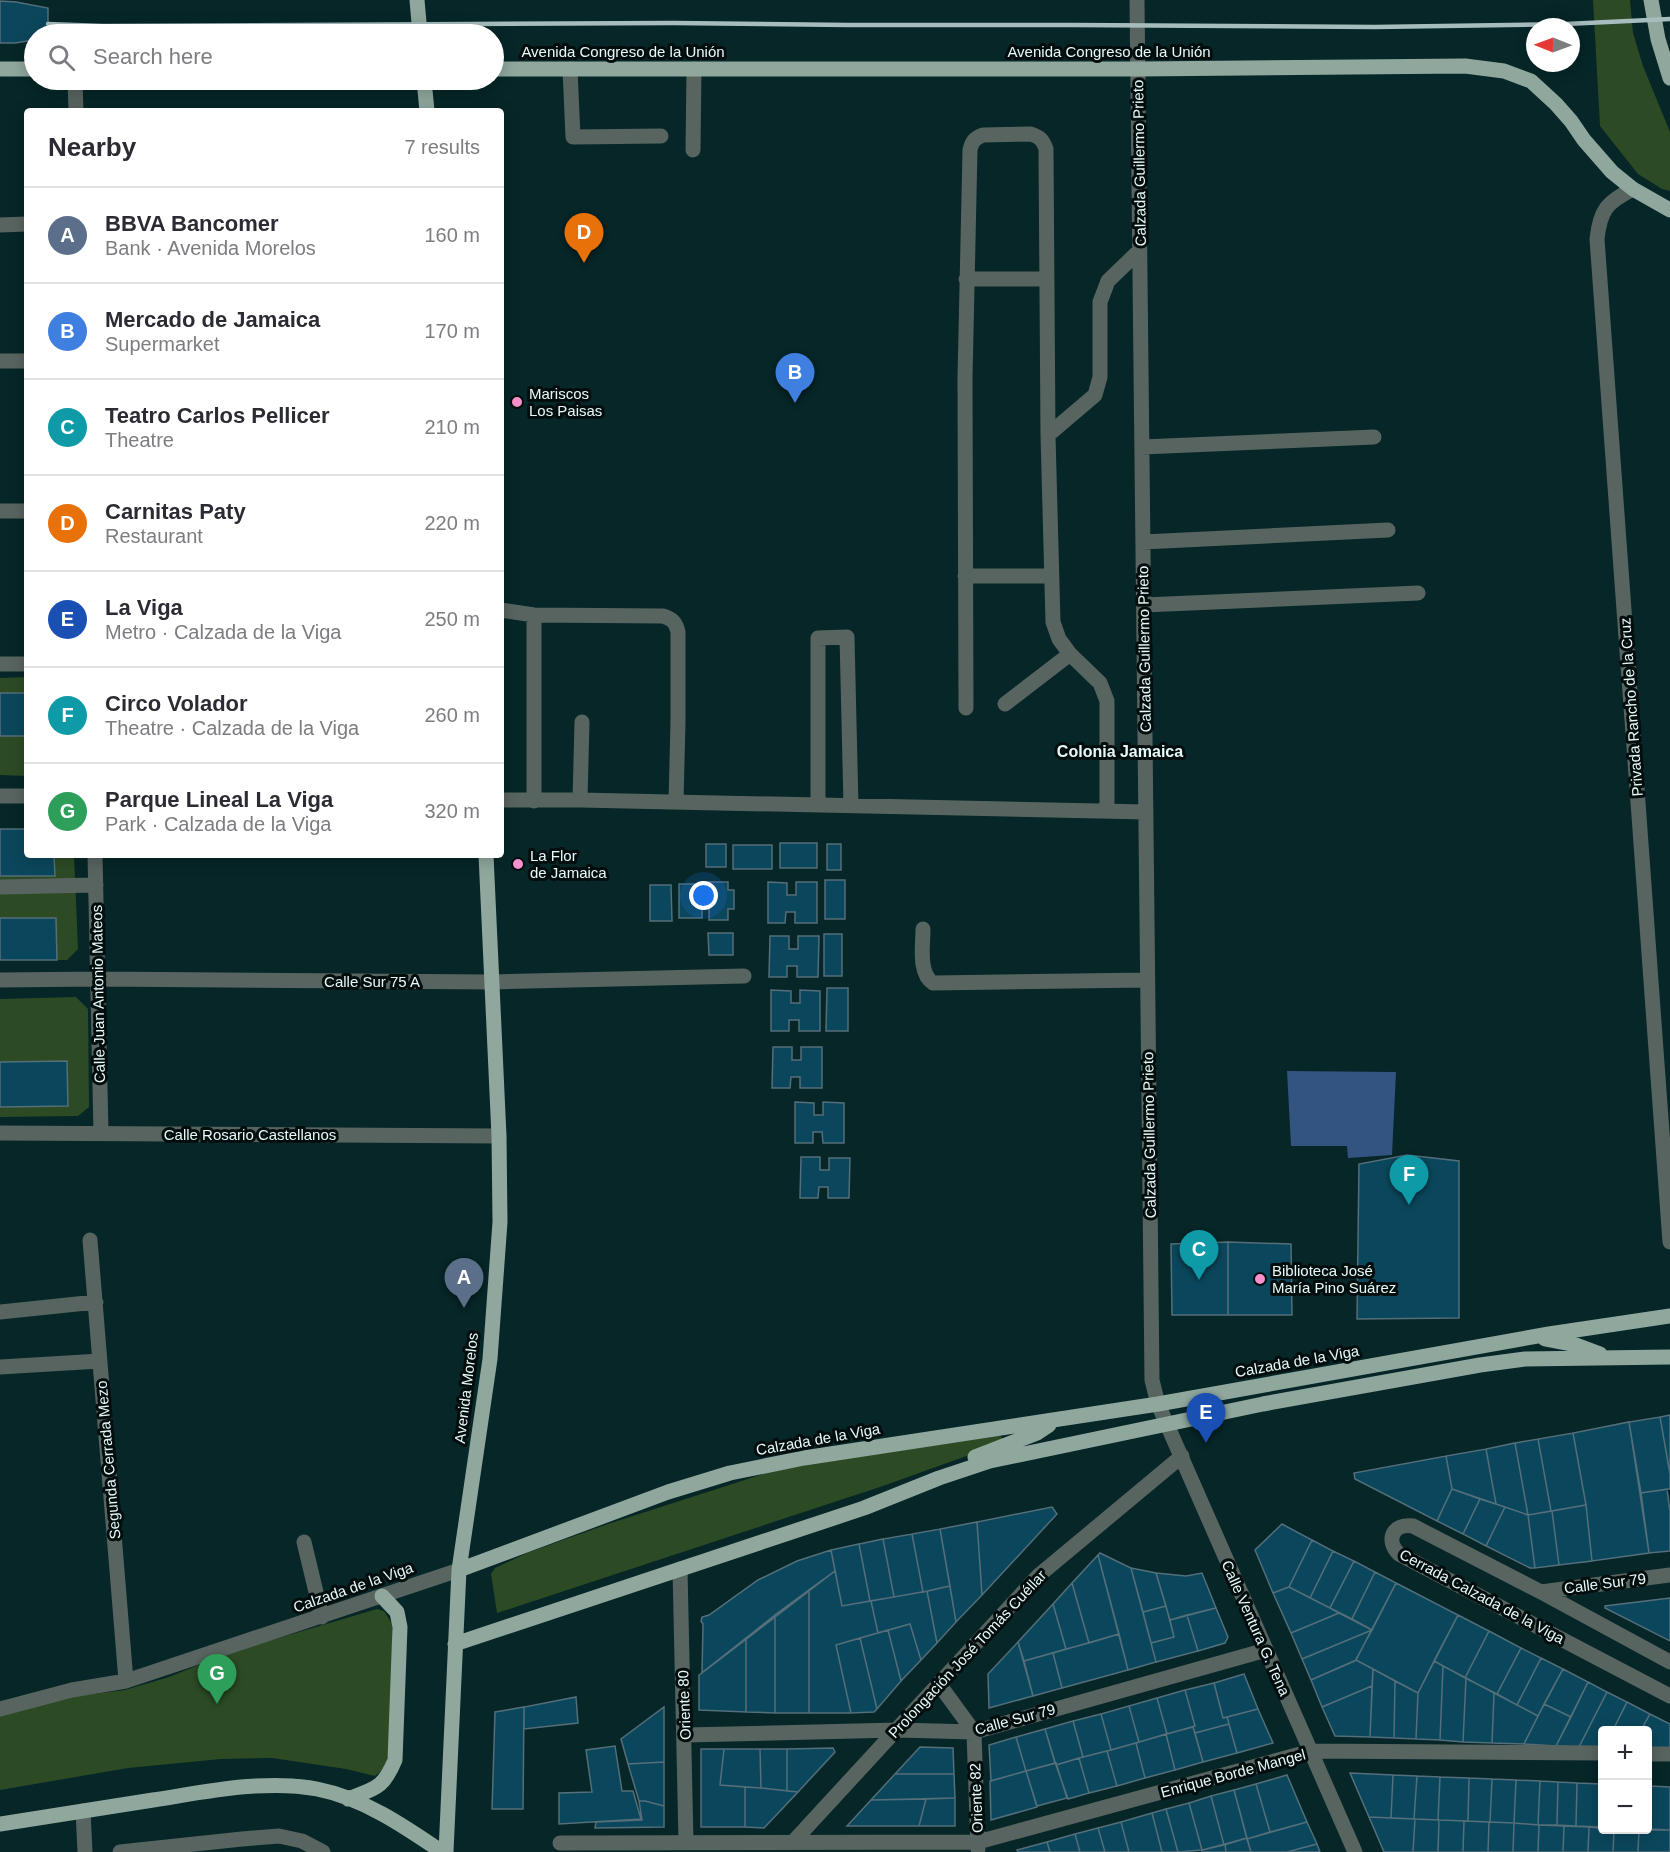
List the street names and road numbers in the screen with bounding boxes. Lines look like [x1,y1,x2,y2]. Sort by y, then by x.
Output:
street label: Avenida Congreso de la Unión [521,43,725,60]
street label: Avenida Congreso de la Unión [1007,43,1211,60]
street label: Calzada Guillermo Prieto [1129,79,1149,247]
street label: Calzada Guillermo Prieto [1134,565,1154,733]
street label: Privada Rancho de la Cruz [1616,617,1646,797]
street label: Calle Juan Antonio Mateos [88,905,108,1083]
street label: Calle Sur 75 A [324,973,420,990]
street label: Calzada Guillermo Prieto [1139,1051,1159,1219]
street label: Calle Rosario Castellanos [164,1126,336,1143]
street label: Avenida Morelos [451,1332,481,1444]
street label: Calzada de la Viga [1234,1342,1361,1380]
street label: Segunda Cerrada Mezo [93,1380,123,1540]
street label: Calzada de la Viga [755,1420,882,1458]
street label: Cerrada Calzada de la Viga [1397,1545,1568,1647]
street label: Calzada de la Viga [291,1558,416,1615]
street label: Calle Ventura G. Tena [1218,1558,1294,1699]
street label: Prolongación José Tomás Cuéllar [885,1567,1049,1741]
street label: Calle Sur 79 [1563,1570,1647,1596]
street label: Oriente 80 [674,1670,694,1740]
street label: Calle Sur 79 [973,1700,1057,1738]
street label: Enrique Borde Mangel [1159,1745,1307,1801]
street label: Oriente 82 [966,1763,986,1833]

